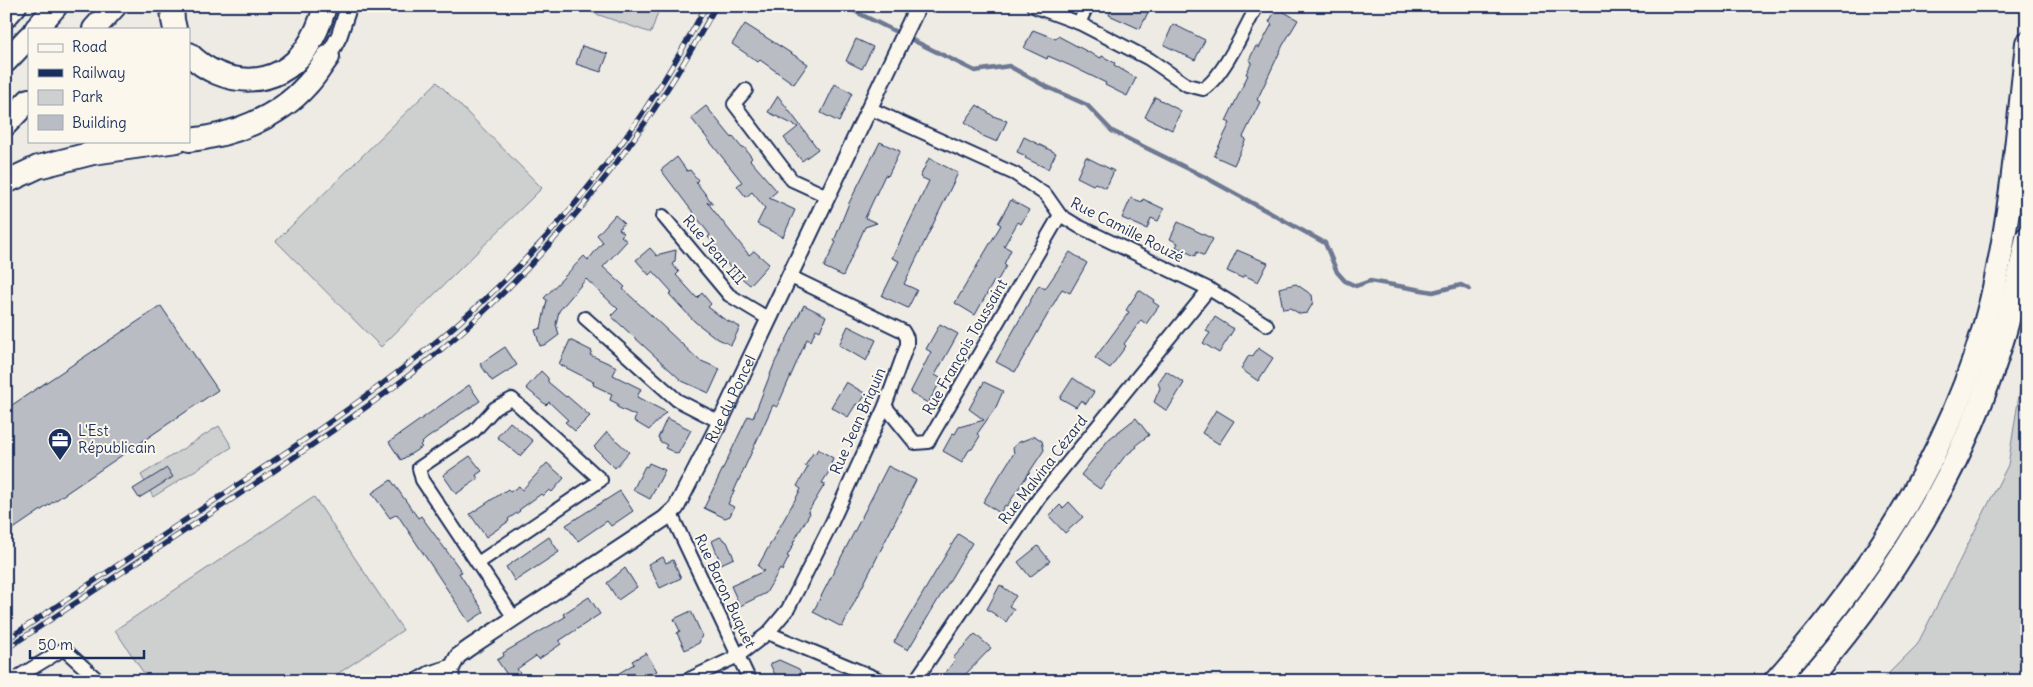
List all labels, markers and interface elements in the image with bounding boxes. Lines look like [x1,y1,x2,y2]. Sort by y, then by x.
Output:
legend [28,28,190,142]
text: Road [72,37,107,56]
text: Railway [72,63,126,82]
text: Park [72,87,103,106]
text: Building [72,113,127,132]
street label: Rue Camille Rouzé [1067,193,1187,266]
street label: Rue Jean III [679,211,750,288]
street label: Rue François Toussaint [918,275,1011,418]
street label: Rue du Poncel [701,352,760,446]
street label: Rue Jean Briquin [826,364,890,477]
street label: Rue Malvina Cézard [994,411,1091,528]
place label: L'Est Républicain [78,421,156,457]
office icon: L'Est Républicain [47,427,73,461]
street label: Rue Baron Buquet [691,531,760,651]
scale bar [30,627,144,659]
text: 50 m [38,635,73,654]

